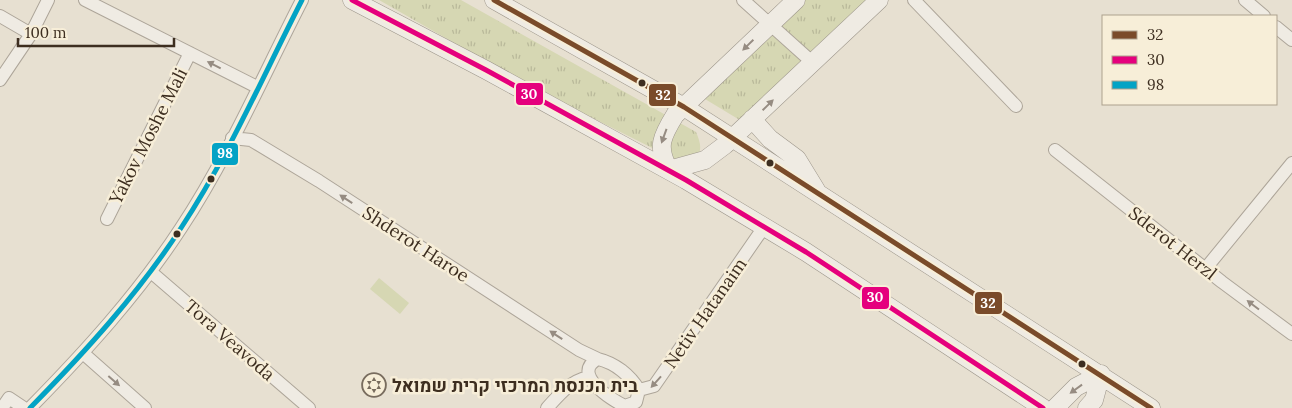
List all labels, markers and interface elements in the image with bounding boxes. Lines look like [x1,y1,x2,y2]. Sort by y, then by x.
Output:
scale bar [18,15,174,47]
legend [1102,15,1277,105]
text: 100 m [25,23,66,42]
text: 32 [1147,25,1163,44]
one-way arrow [742,39,754,51]
text: 30 [1147,50,1165,69]
one-way arrow [207,61,221,69]
street label: Yakov Moshe Mali [103,64,192,209]
text: 98 [1147,75,1164,94]
unlabelled marker [637,78,647,88]
line badge: 30 [515,82,544,106]
line badge: 32 [648,83,677,107]
text: 30 [521,85,537,103]
text: 32 [655,86,671,104]
one-way arrow [761,99,773,111]
one-way arrow [660,129,668,144]
line badge: 98 [211,142,239,166]
text: 98 [217,144,233,162]
unlabelled marker [765,158,775,168]
unlabelled marker [206,174,216,184]
one-way arrow [340,194,353,204]
street label: Shderot Haroe [358,201,474,287]
street label: Sderot Herzl [1124,201,1222,285]
unlabelled marker [172,229,182,239]
street label: Netiv Hatanaim [658,253,752,373]
line badge: 30 [861,286,890,310]
text: 30 [867,288,883,306]
line badge: 32 [974,291,1003,315]
street label: Tora Veavoda [180,294,280,386]
text: 32 [980,294,996,312]
one-way arrow [1246,300,1260,310]
one-way arrow [549,330,563,340]
unlabelled marker [1077,359,1087,369]
synagogue icon: בית הכנסת המרכזי קרית שמואל [361,372,387,398]
place label: בית הכנסת המרכזי קרית שמואל [392,374,638,397]
one-way arrow [108,375,120,387]
one-way arrow [650,376,661,388]
one-way arrow [1069,384,1083,394]

